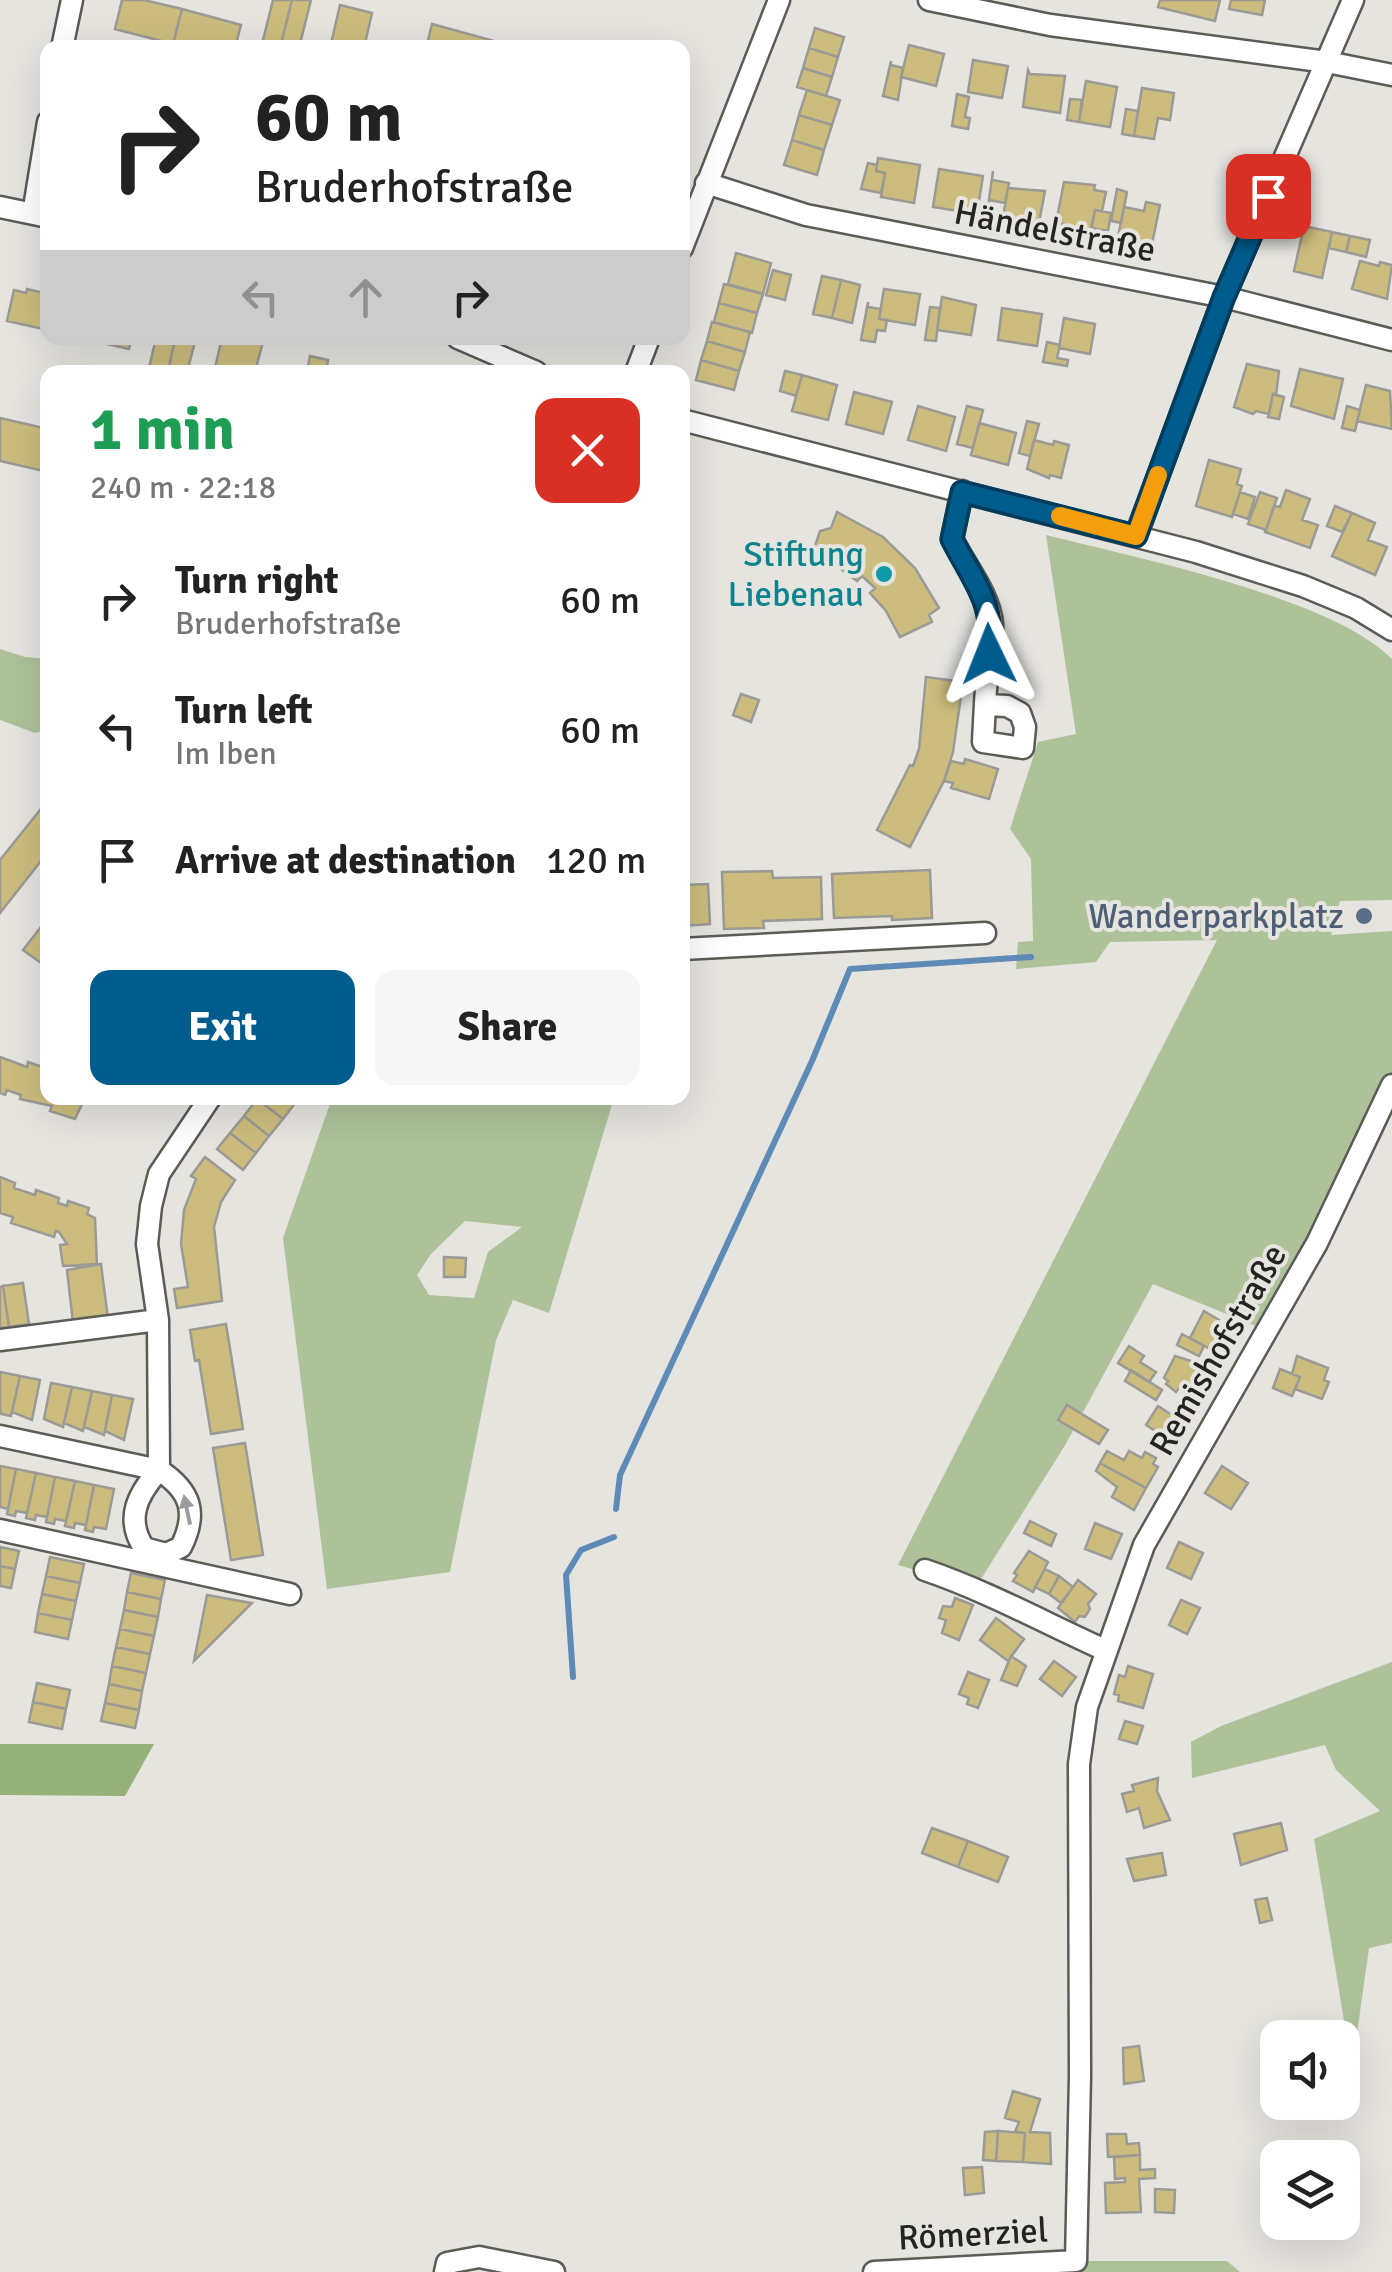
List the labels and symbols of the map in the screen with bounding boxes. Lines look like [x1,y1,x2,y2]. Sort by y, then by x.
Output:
pin [1226,154,1311,239]
street label: Händelstraße [951,190,1159,272]
place label: Stiftung Liebenau [727,533,864,616]
marker: Stiftung Liebenau [873,563,895,585]
position arrow [937,602,1041,706]
place label: Wanderparkplatz [1088,895,1344,938]
marker: Wanderparkplatz [1353,905,1375,927]
street label: Remishofstraße [1140,1237,1296,1463]
one-way arrow [178,1494,194,1525]
street label: Römerziel [897,2209,1049,2259]

